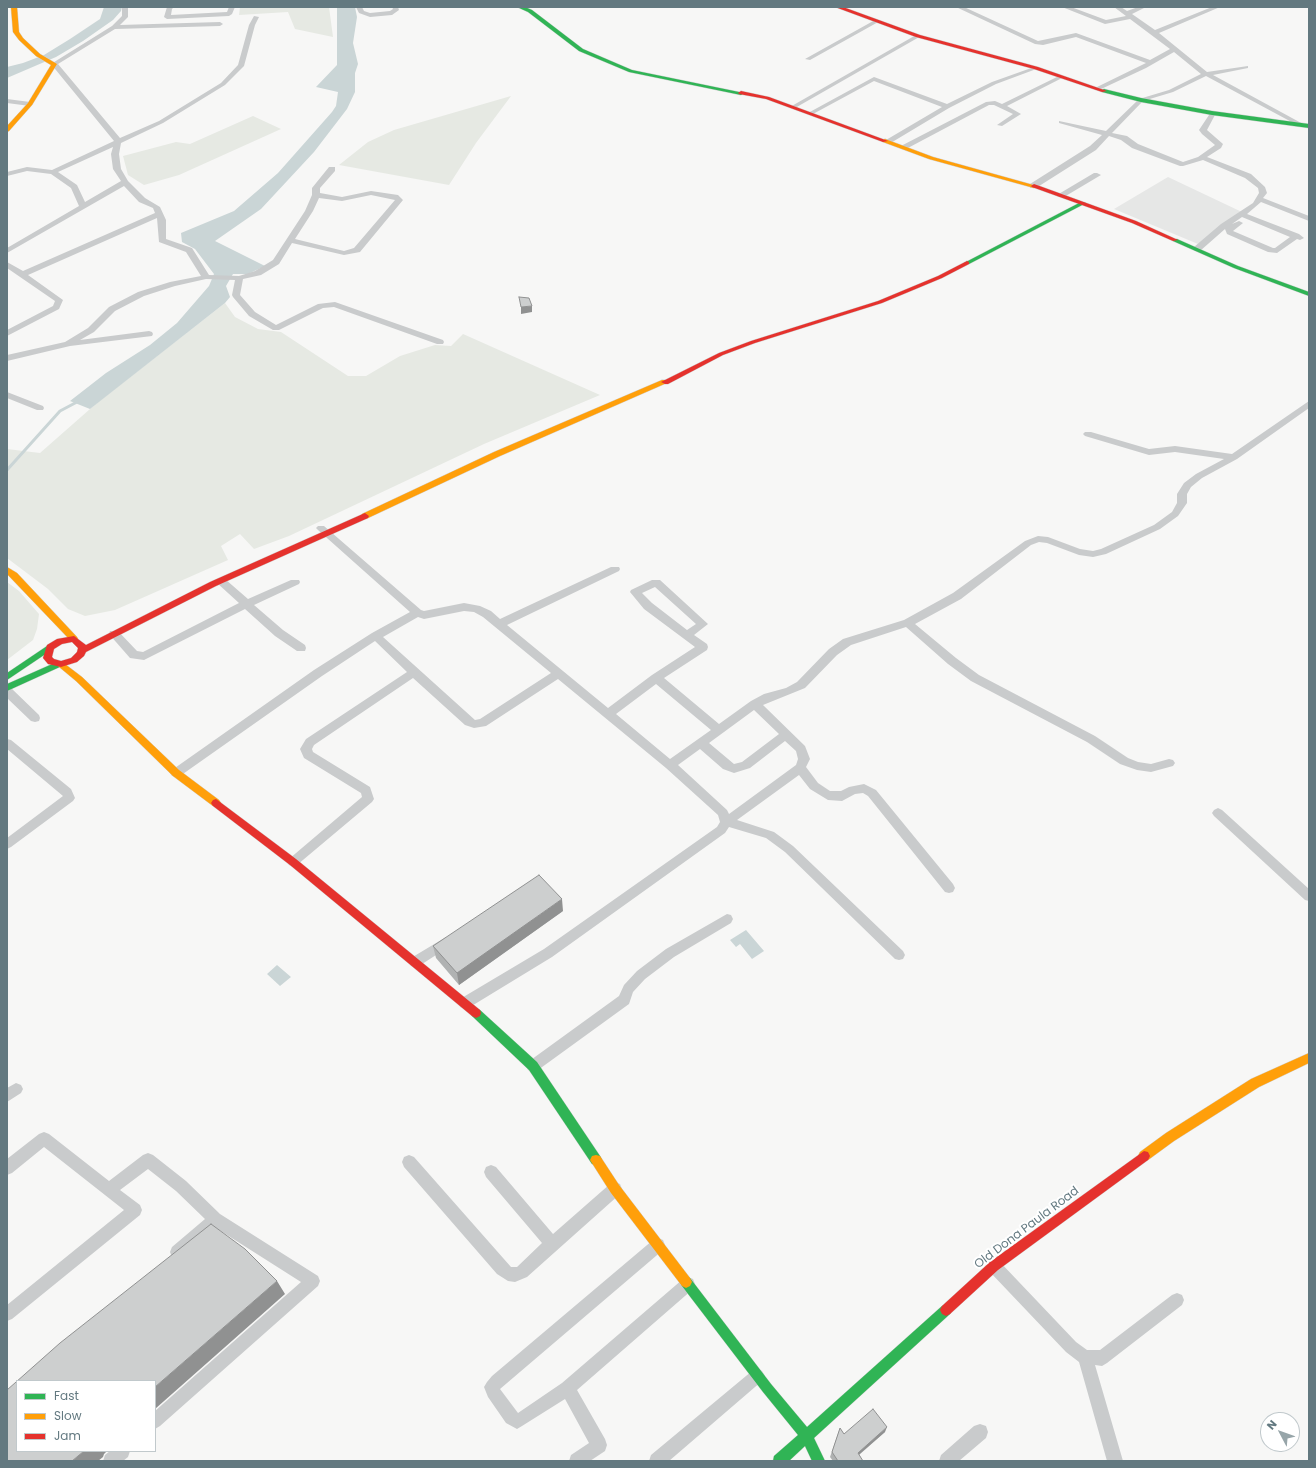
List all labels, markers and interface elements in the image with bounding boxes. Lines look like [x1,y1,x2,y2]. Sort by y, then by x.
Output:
street label: Old Dona Paula Road [972,1184,1082,1272]
legend [16,1380,156,1452]
text: Fast [54,1387,79,1404]
text: Slow [54,1407,82,1424]
north arrow [1260,1412,1300,1452]
text: N [1263,1416,1280,1433]
text: Jam [54,1427,81,1444]

